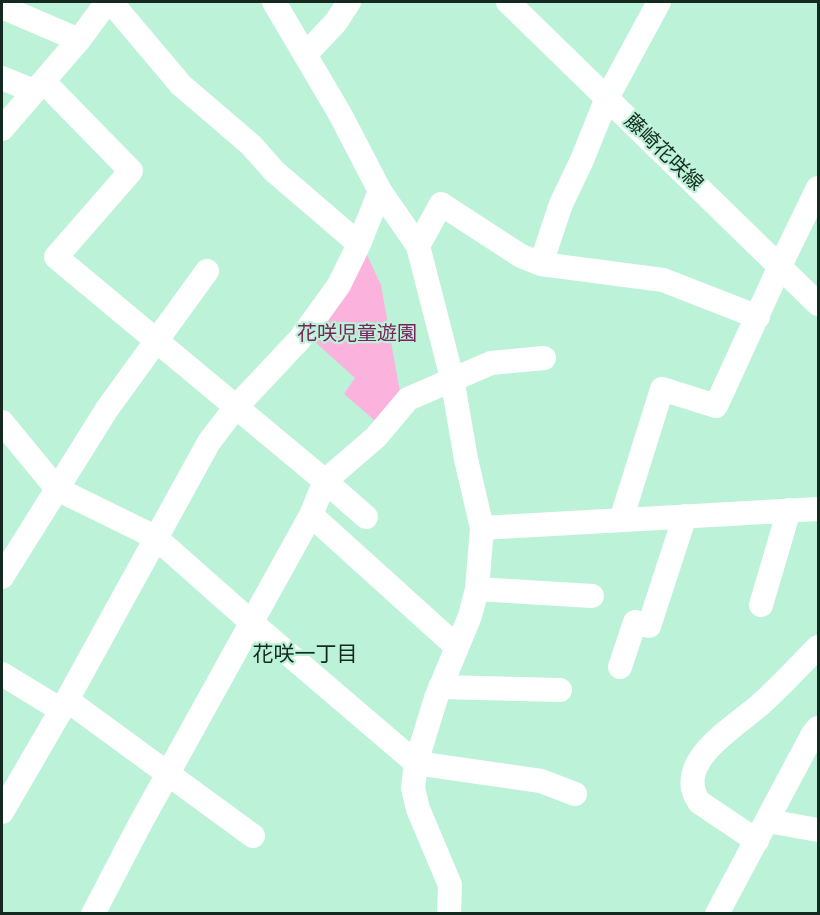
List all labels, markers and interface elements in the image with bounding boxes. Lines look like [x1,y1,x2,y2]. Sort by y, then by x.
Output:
street label: 藤崎花咲線 [619,110,707,196]
park label: 花咲児童遊園 [297,323,417,347]
district label: 花咲一丁目 [253,643,357,669]

